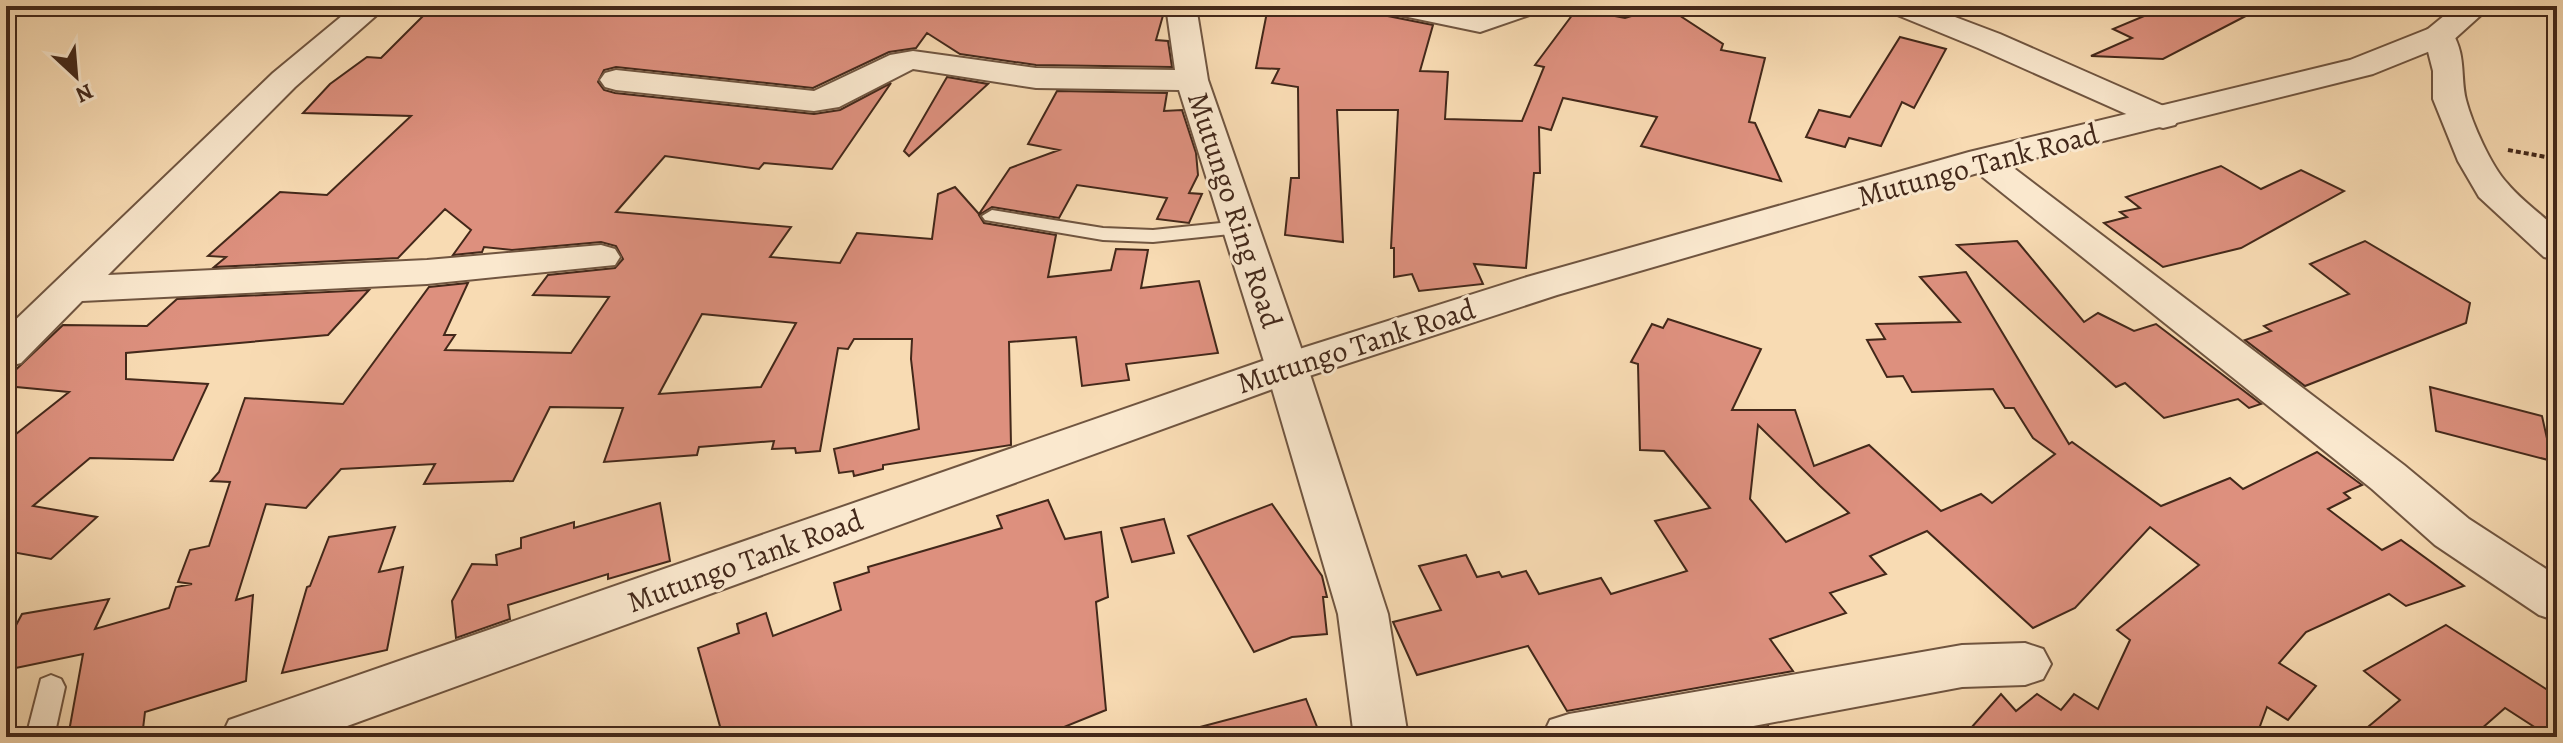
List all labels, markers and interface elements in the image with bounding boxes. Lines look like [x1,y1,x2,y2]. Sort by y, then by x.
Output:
north arrow [36,36,116,116]
text: N [71,76,98,110]
street label: Mutungo Ring Road [1178,87,1292,334]
street label: Mutungo Tank Road [1853,113,2104,216]
street label: Mutungo Tank Road [1232,288,1481,403]
street label: Mutungo Tank Road [622,499,869,622]

